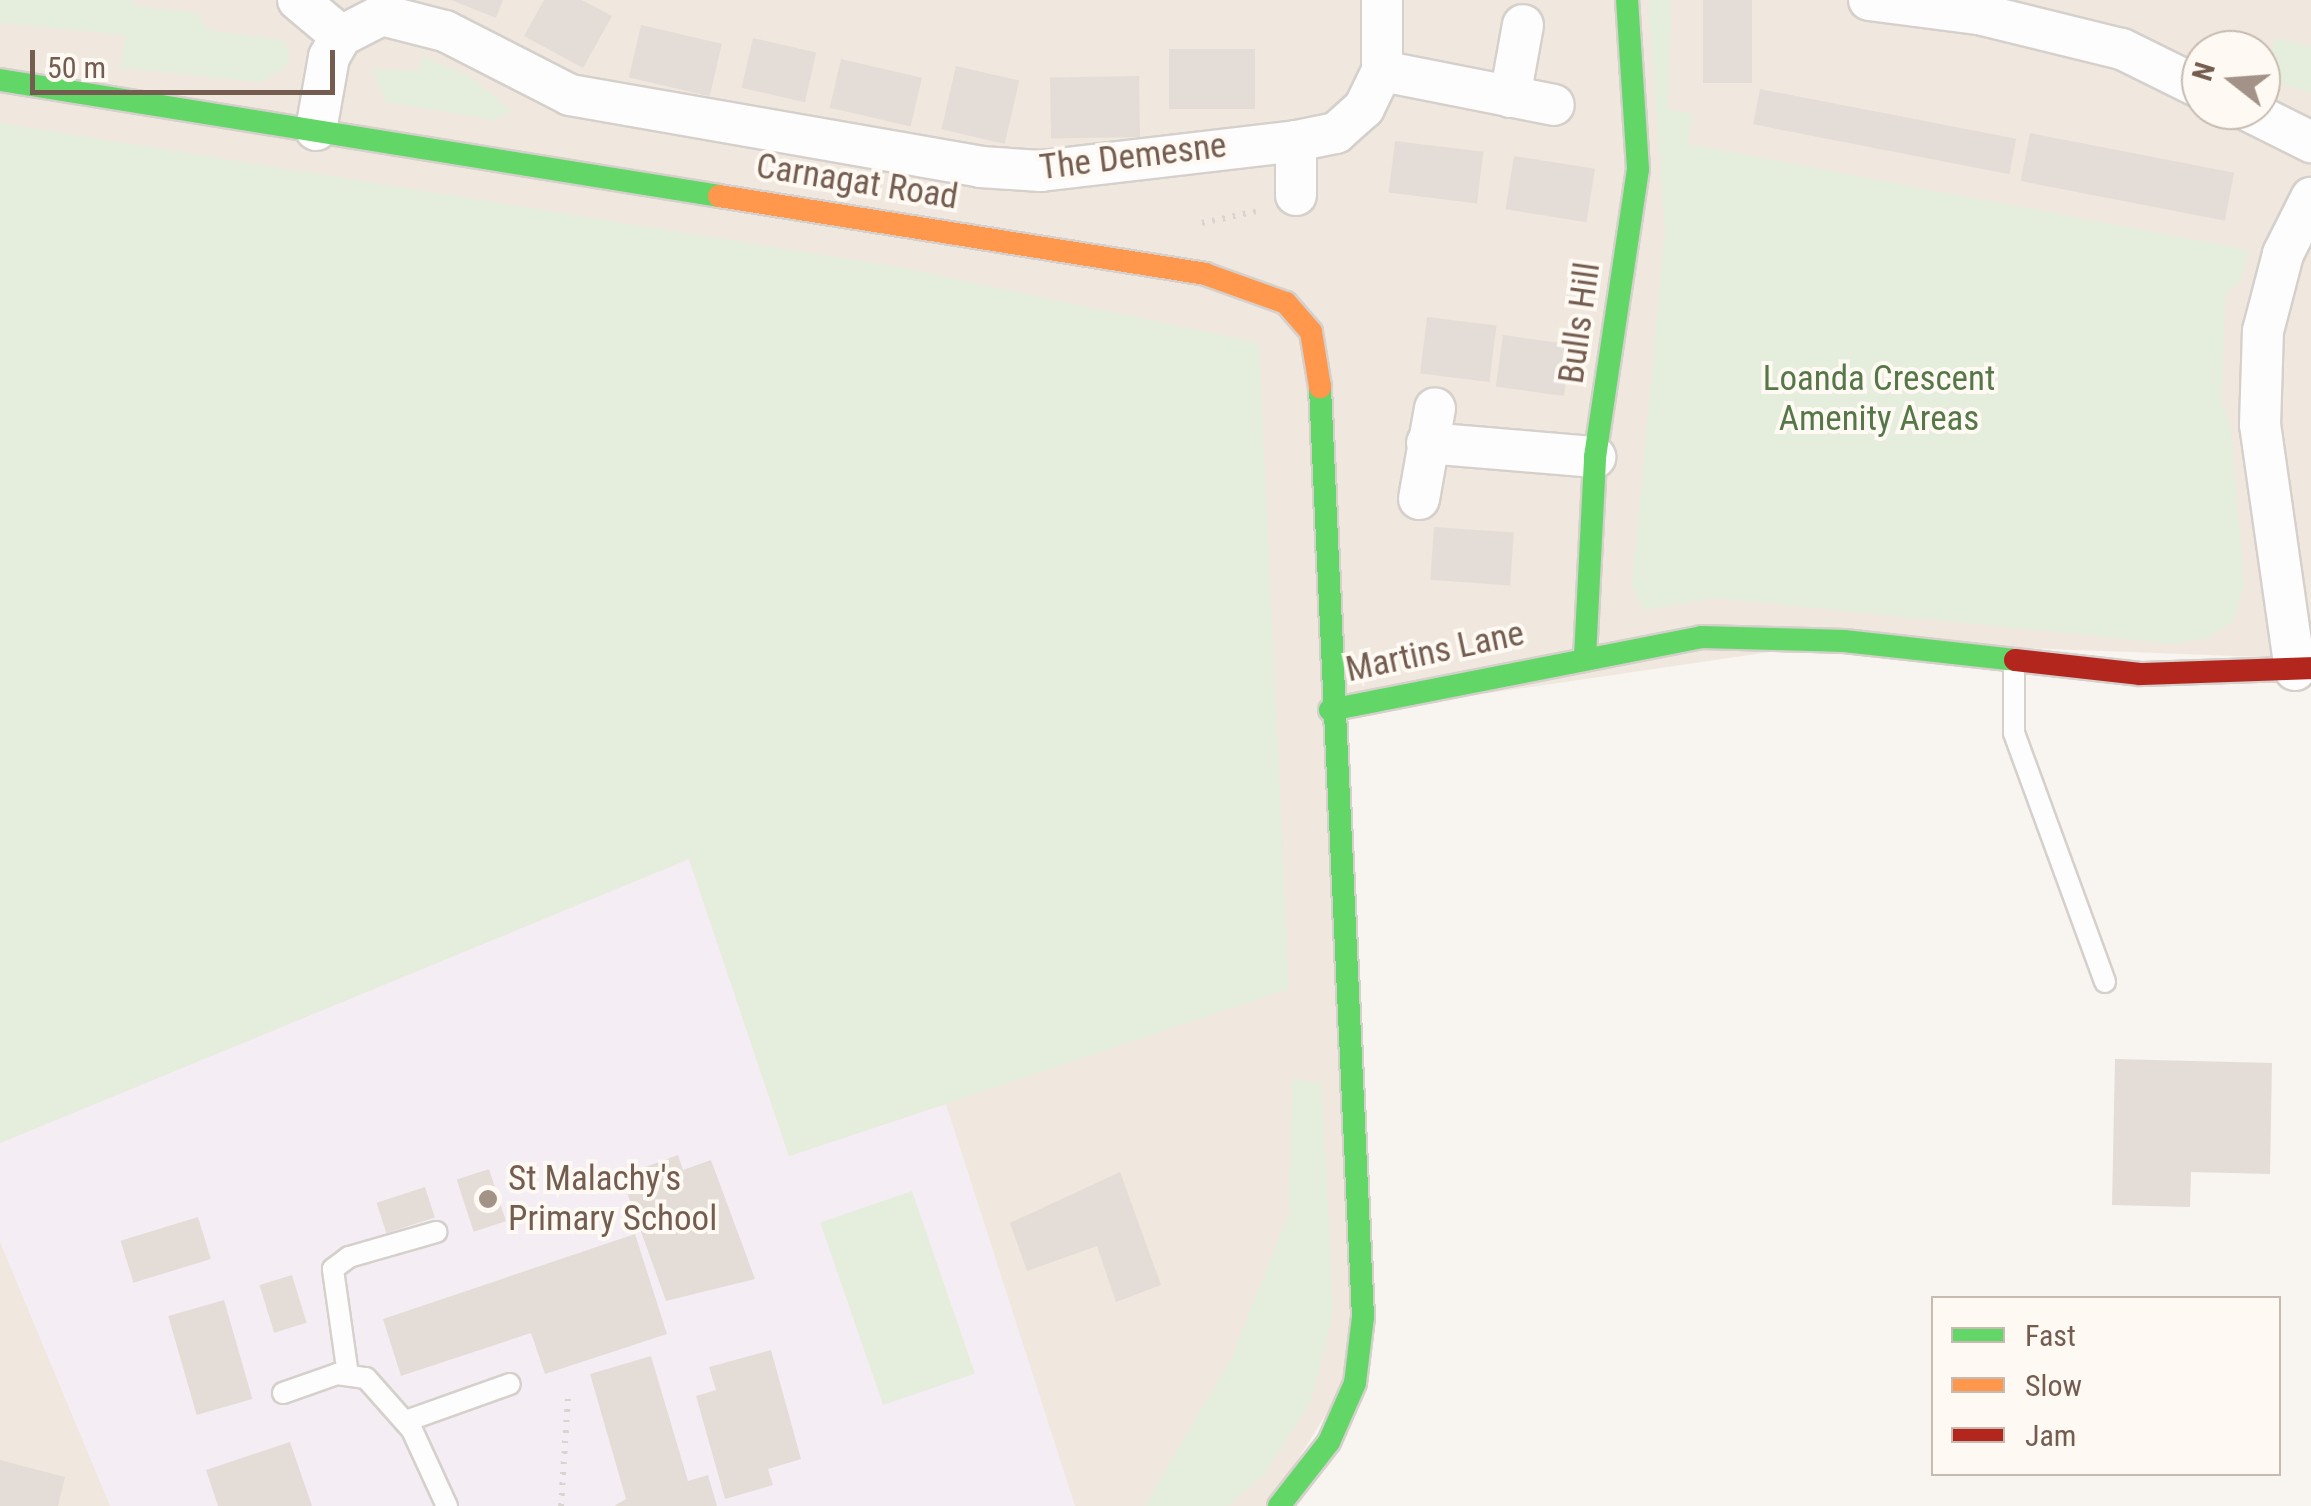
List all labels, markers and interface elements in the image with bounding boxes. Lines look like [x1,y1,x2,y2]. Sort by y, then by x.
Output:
scale bar [35,30,340,92]
north arrow [2181,30,2281,130]
text: 50 m [47,50,106,85]
text: N [2185,59,2222,85]
street label: The Demesne [1037,125,1229,189]
street label: Carnagat Road [753,145,961,219]
street label: Bulls Hill [1551,260,1609,386]
park label: Loanda Crescent Amenity Areas [1763,358,1995,440]
street label: Martins Lane [1342,613,1528,691]
place label: St Malachy's Primary School [508,1158,717,1240]
marker: St Malachy's Primary School [477,1188,499,1210]
legend [1931,1296,2281,1476]
text: Fast [2025,1318,2076,1353]
text: Slow [2025,1368,2082,1403]
text: Jam [2025,1418,2076,1453]

